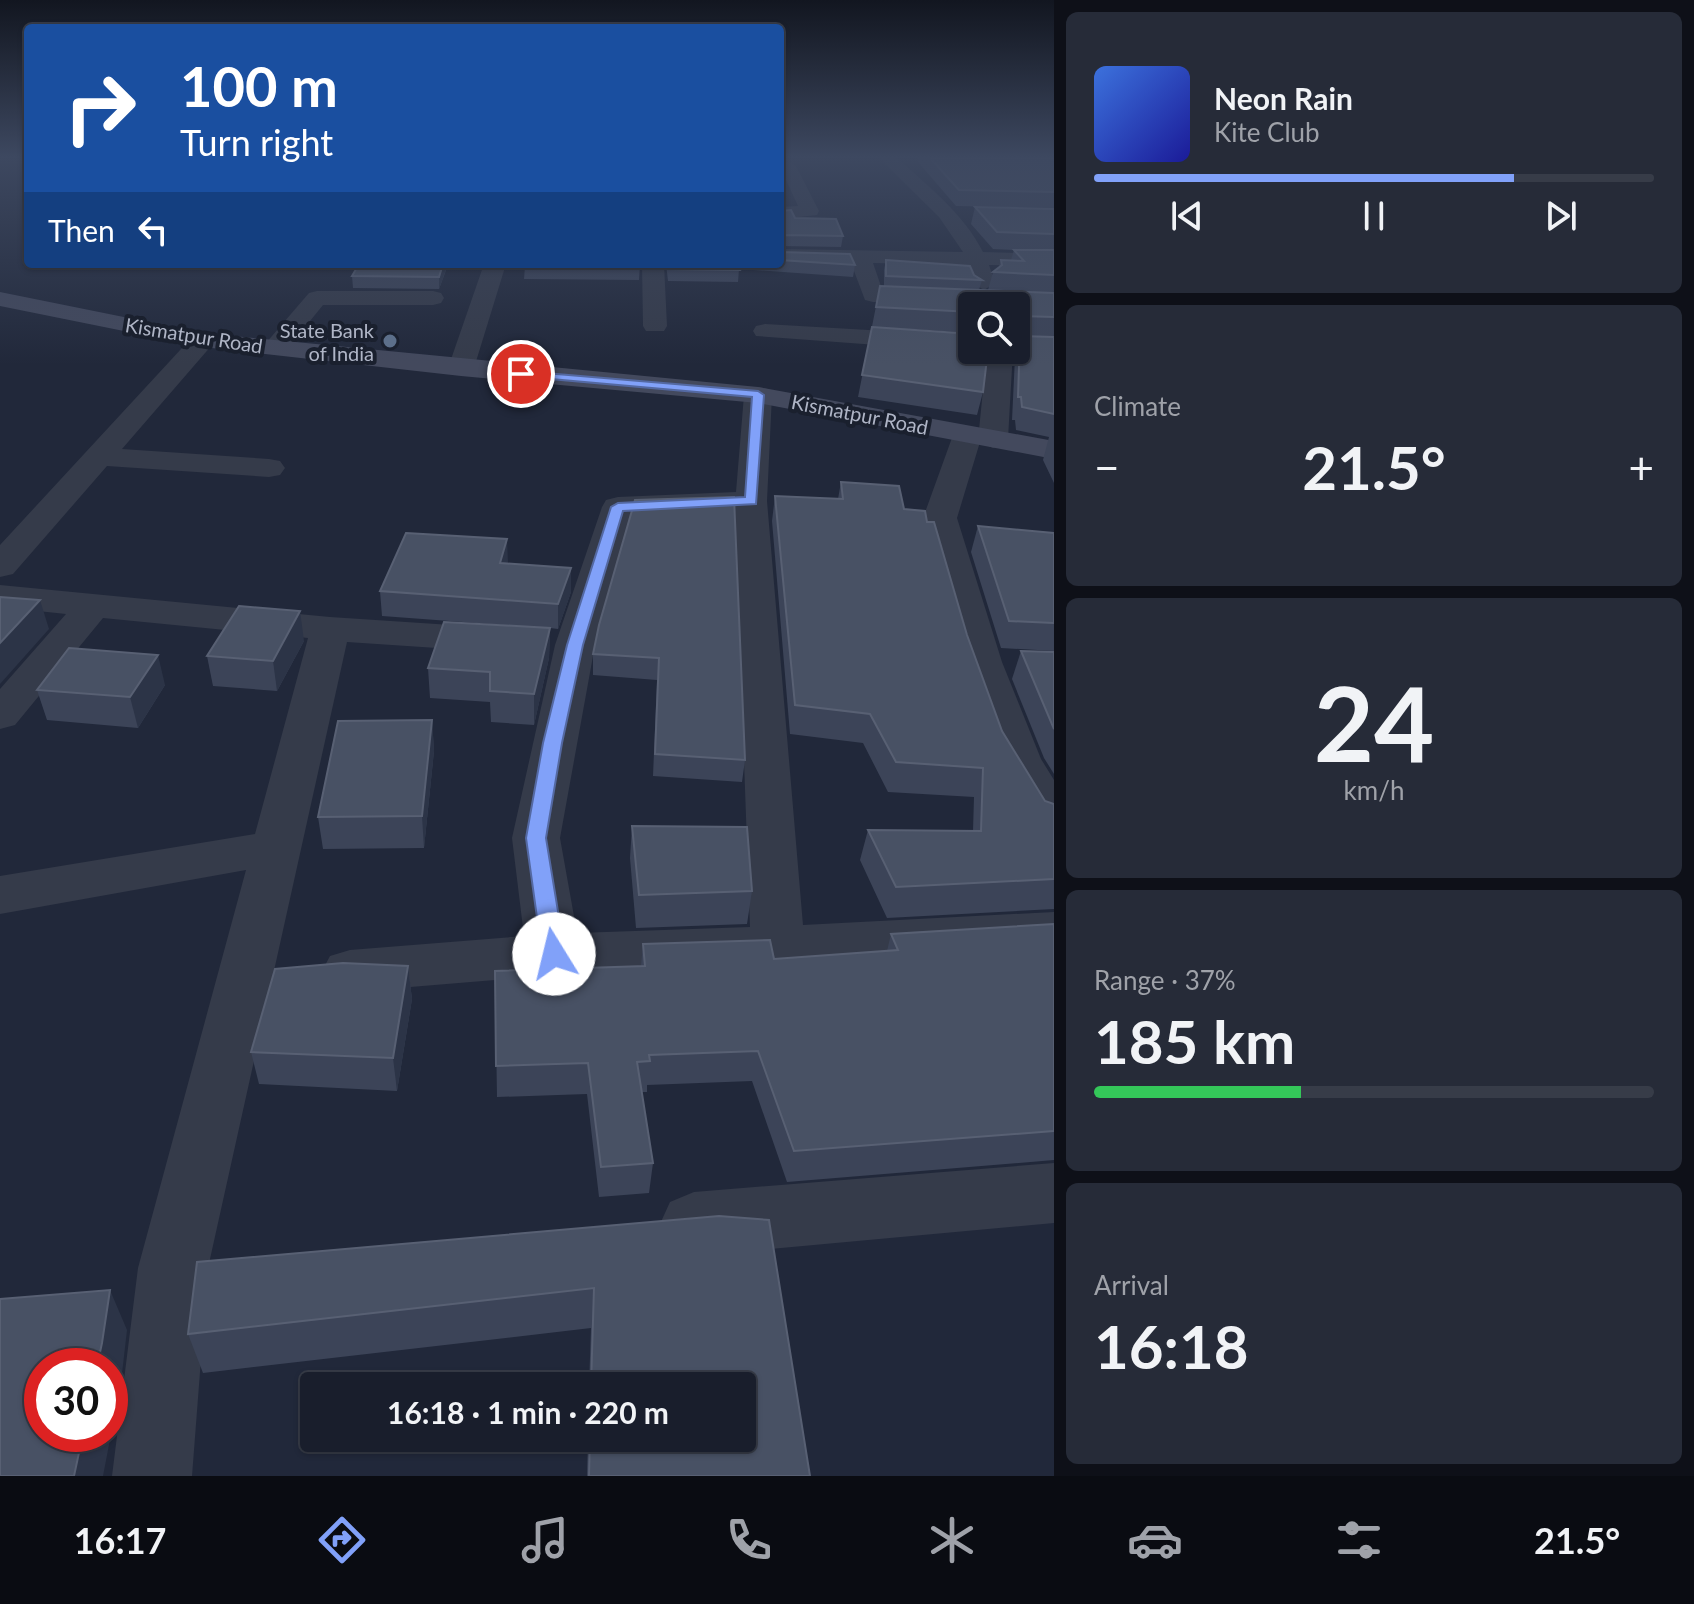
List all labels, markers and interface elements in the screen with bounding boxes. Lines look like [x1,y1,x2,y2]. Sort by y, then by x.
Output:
text: 100 m [180,52,338,119]
icon: right [48,56,152,160]
text: Neon Rain [1214,80,1353,116]
text: Kite Club [1214,116,1320,148]
text: Turn right [180,120,333,164]
icon: previous [1165,194,1209,238]
icon: pause [1352,194,1396,238]
icon: next [1539,194,1583,238]
icon: left [131,208,175,252]
text: Then [48,212,115,248]
map controls [958,292,1030,364]
button: search [958,292,1030,364]
street label: Kismatpur Road [124,312,264,358]
place label: State Bank of India [280,318,375,365]
marker: State Bank of India [381,332,399,350]
pin [487,340,555,408]
icon: arrive [499,352,543,396]
street label: Kismatpur Road [790,389,930,439]
text: Climate [1094,390,1181,422]
text: 21.5° [1302,431,1446,503]
text: − [1094,441,1120,493]
text: + [1628,441,1654,493]
text: 24 [1314,659,1434,784]
text: km/h [1344,774,1404,806]
position arrow [512,912,596,996]
text: Range · 37% [1094,964,1236,996]
text: 185 km [1094,1005,1295,1077]
text: Arrival [1094,1269,1169,1301]
text: 16:18 [1094,1310,1249,1382]
speed limit sign: 30 [24,1348,128,1452]
text: 16:18 · 1 min · 220 m [387,1394,669,1430]
icon: directions [314,1512,370,1568]
icon: music [517,1512,573,1568]
icon: phone [721,1512,777,1568]
icon: climate [924,1512,980,1568]
icon: car [1127,1512,1183,1568]
icon: filters [1331,1512,1387,1568]
text: 16:17 [74,1518,166,1562]
text: 21.5° [1534,1518,1620,1562]

